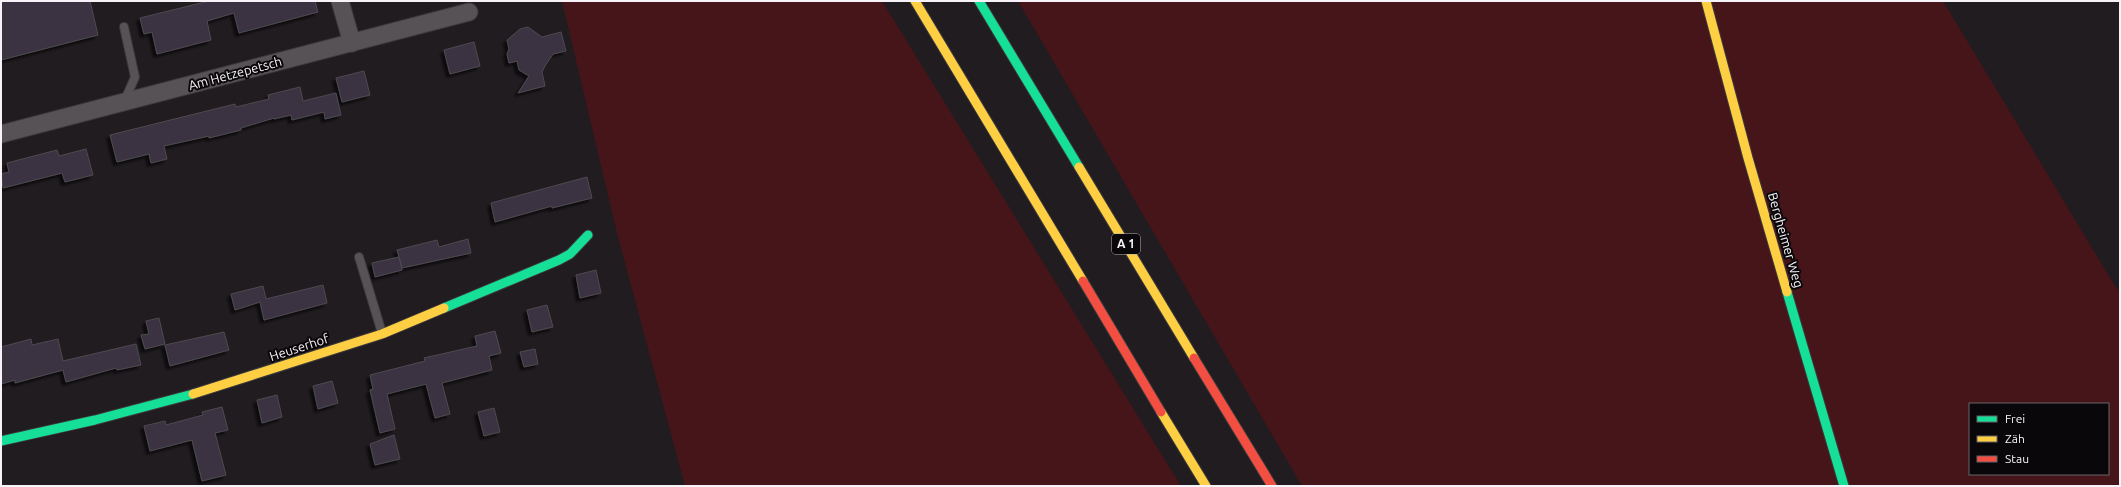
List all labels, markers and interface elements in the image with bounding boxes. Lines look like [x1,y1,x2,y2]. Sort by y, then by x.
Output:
street label: Am Hetzepetsch [187,54,283,92]
street label: Bergheimer Weg [1766,191,1806,289]
road number: A 1 [1112,234,1140,254]
street label: Heuserhof [268,331,330,363]
legend [1969,403,2109,475]
text: Frei [2005,412,2025,425]
text: Zäh [2005,432,2025,445]
text: Stau [2005,452,2029,465]

